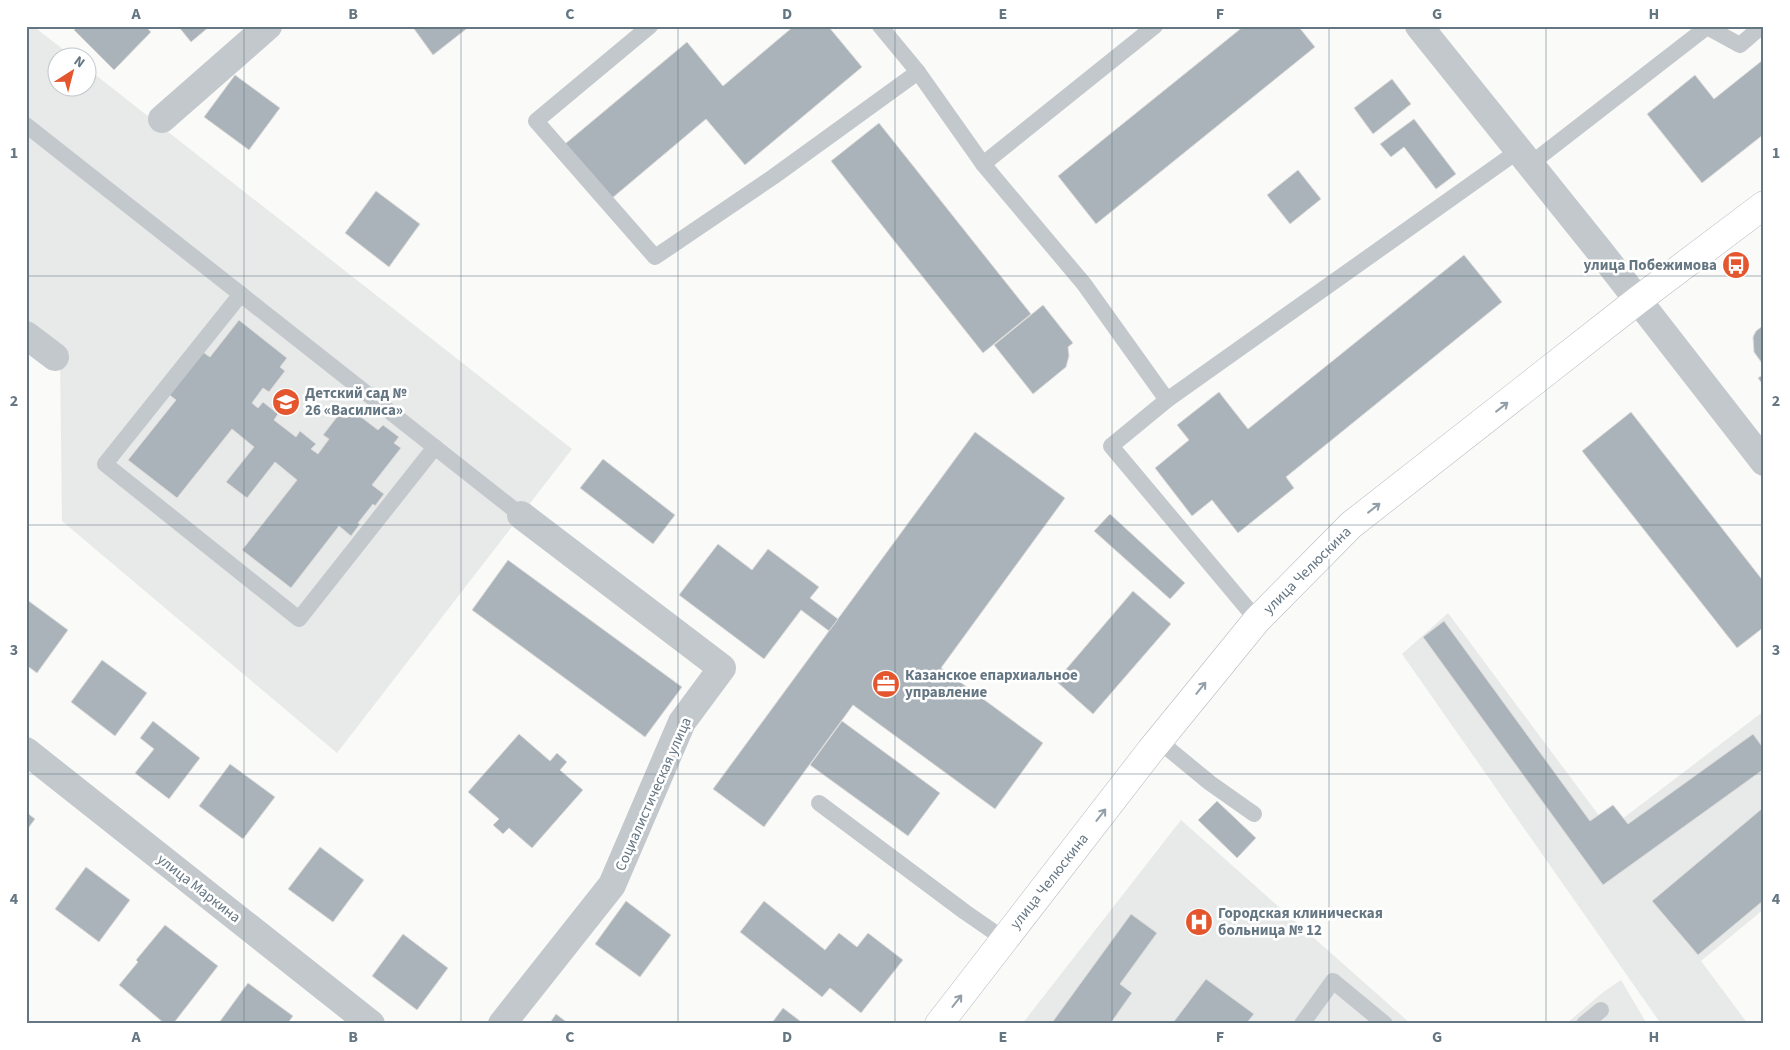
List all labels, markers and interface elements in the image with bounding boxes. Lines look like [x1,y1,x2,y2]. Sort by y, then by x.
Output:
text: A [130,3,141,25]
text: B [348,3,358,25]
text: C [565,3,575,25]
text: D [782,3,792,25]
text: E [999,3,1007,25]
text: F [1216,3,1224,25]
text: G [1432,3,1442,25]
text: H [1649,3,1659,25]
north arrow [48,48,98,98]
text: N [69,51,89,73]
text: 1 [10,142,18,164]
text: 1 [1772,142,1780,164]
bus stop icon: улица Побежимова [1721,250,1751,280]
place label: улица Побежимова [1584,255,1717,276]
place label: Детский сад № 26 «Василиса» [305,383,407,421]
school or university icon: Детский сад № 26 «Василиса» [271,387,301,417]
text: 2 [10,390,18,412]
text: 2 [1772,390,1780,412]
one-way arrow [1495,402,1508,413]
one-way arrow [1367,502,1380,513]
street label: улица Челюскина [1259,522,1356,619]
text: 3 [10,639,18,661]
text: 3 [1772,639,1780,661]
place label: Казанское епархиальное управление [905,665,1078,703]
office icon: Казанское епархиальное управление [871,669,901,699]
one-way arrow [1196,682,1207,695]
street label: Социалистическая улица [610,714,697,875]
one-way arrow [1095,809,1106,822]
street label: улица Челюскина [1005,829,1094,934]
street label: улица Маркина [152,849,245,928]
text: 4 [10,888,19,910]
text: 4 [1772,888,1781,910]
place label: Городская клиническая больница № 12 [1218,903,1383,941]
hospital icon: Городская клиническая больница № 12 [1184,907,1214,937]
one-way arrow [951,995,962,1008]
text: A [130,1026,141,1048]
text: B [348,1026,358,1048]
text: C [565,1026,575,1048]
text: D [782,1026,792,1048]
text: E [999,1026,1007,1048]
text: F [1216,1026,1224,1048]
text: G [1432,1026,1442,1048]
text: H [1649,1026,1659,1048]

